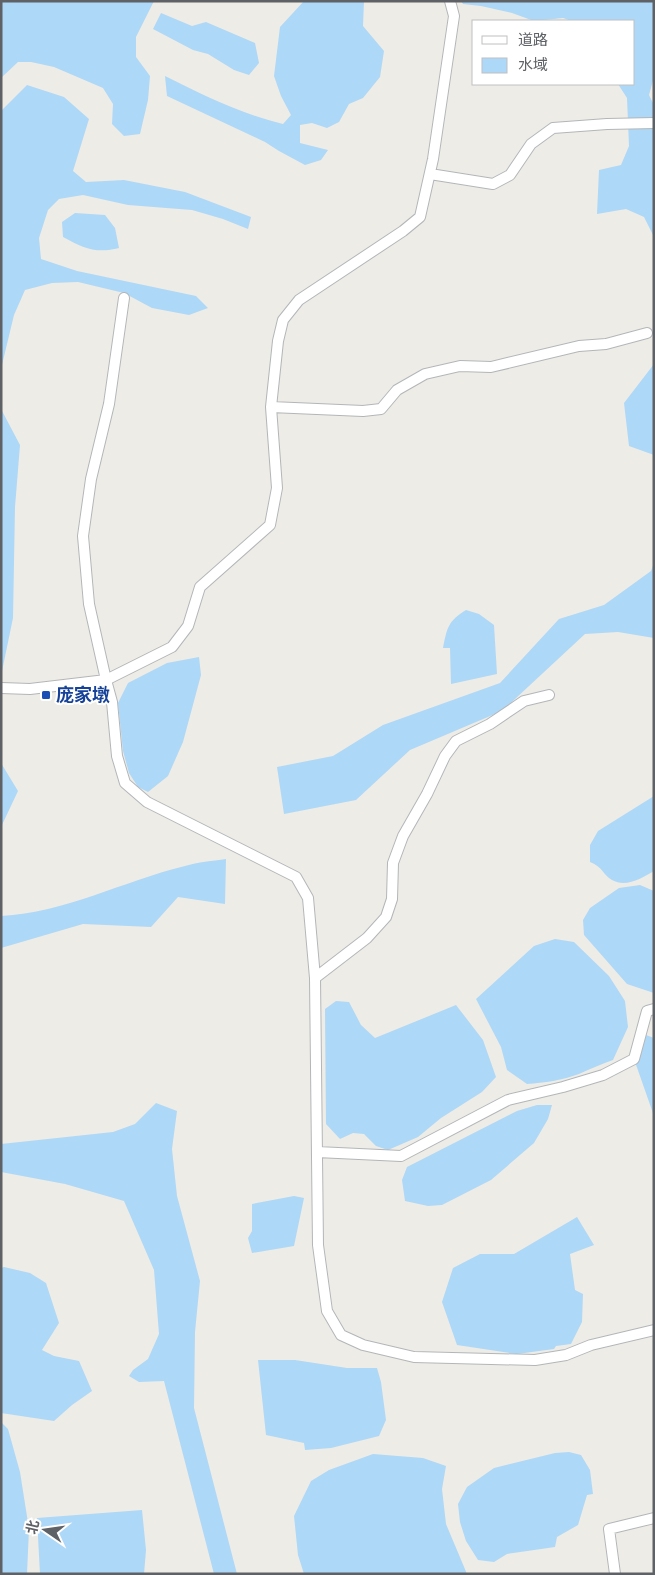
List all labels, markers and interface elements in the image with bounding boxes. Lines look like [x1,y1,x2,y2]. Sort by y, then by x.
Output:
legend [472,20,635,85]
text: 道路 [518,32,548,48]
text: 水域 [518,57,548,73]
place label: 庞家墩 [56,685,110,705]
marker: 庞家墩 [40,689,52,701]
north arrow [20,1505,70,1555]
text: 北 [24,1519,42,1536]

